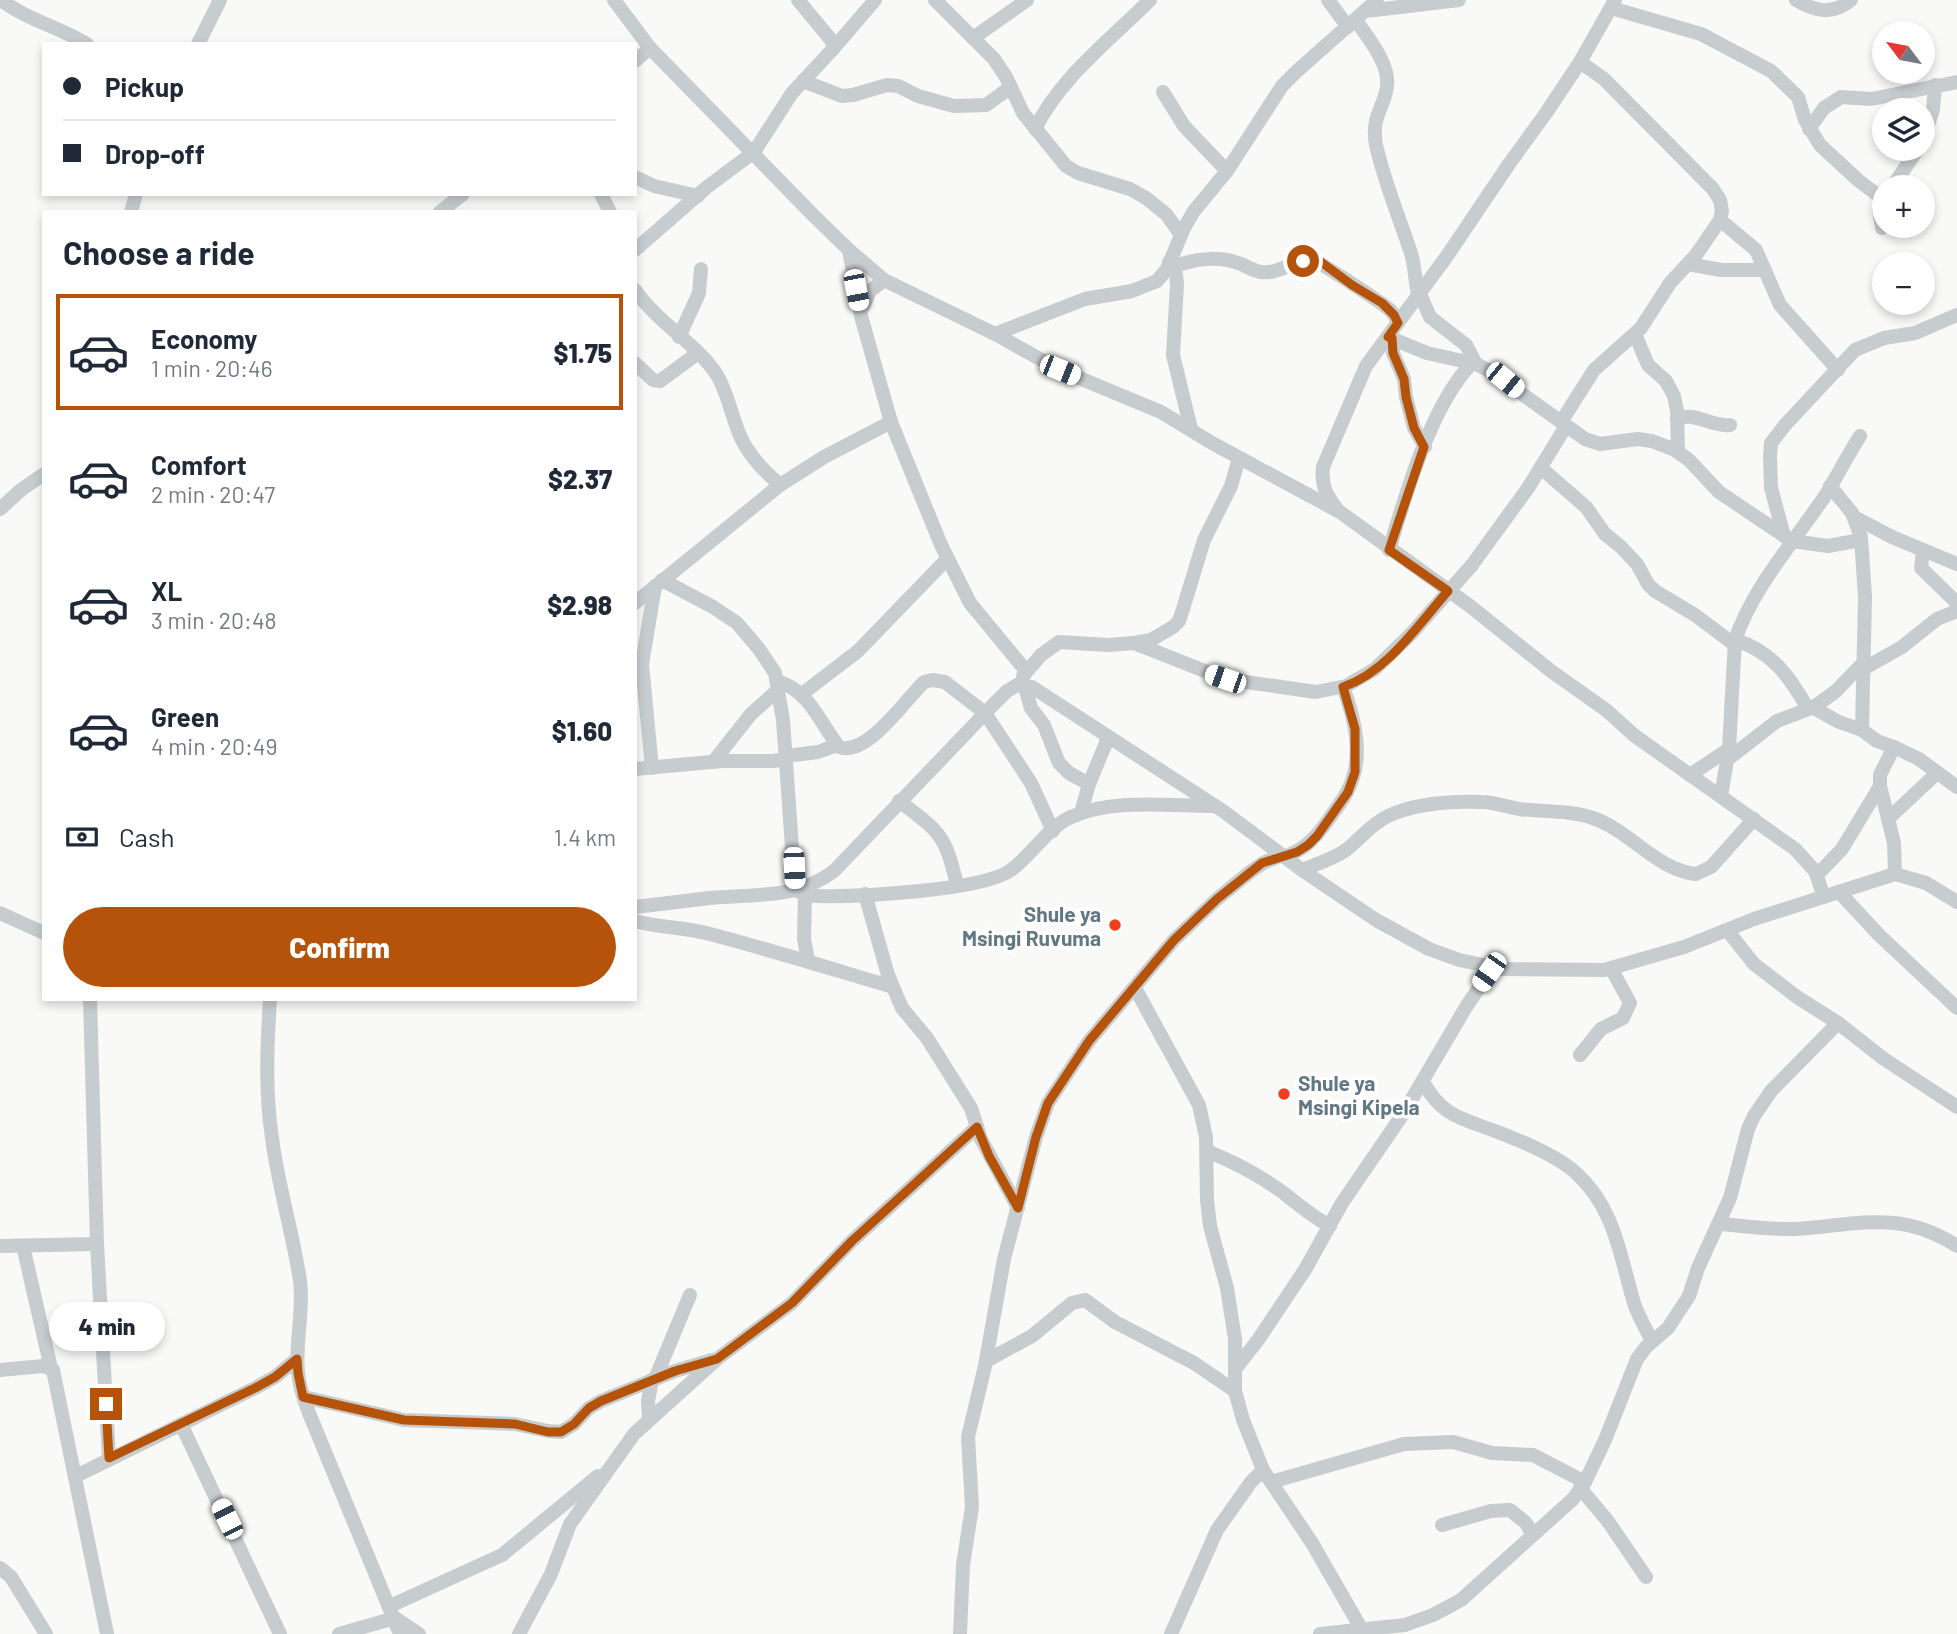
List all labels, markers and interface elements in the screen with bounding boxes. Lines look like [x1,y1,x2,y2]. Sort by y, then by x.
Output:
north arrow [1872,21,1936,84]
map controls [1872,21,1935,315]
text: Pickup [105,71,184,102]
button: layers [1872,98,1935,161]
text: Drop-off [105,138,205,169]
button: + [1872,175,1935,238]
text: Choose a ride [63,233,255,271]
route start [1287,245,1319,277]
button: − [1872,252,1935,315]
car [842,267,871,313]
icon: car [67,321,130,384]
text: Economy [151,323,257,354]
text: $1.75 [554,337,612,368]
car [1037,352,1084,388]
text: 1 min · 20:46 [151,354,273,382]
car [1483,359,1528,401]
icon: car [67,447,130,510]
text: Comfort [151,449,247,480]
text: $2.37 [548,463,612,494]
text: 2 min · 20:47 [151,480,275,508]
icon: car [67,573,130,636]
text: XL [151,575,182,606]
text: $2.98 [547,589,612,620]
text: 3 min · 20:48 [151,606,277,634]
car [1202,662,1249,696]
icon: car [67,699,130,762]
text: Green [151,701,219,732]
text: $1.60 [552,715,612,746]
text: 4 min · 20:49 [151,732,277,760]
icon: cash [63,818,101,856]
text: Cash [119,821,174,852]
text: 1.4 km [554,823,616,851]
car [783,846,806,890]
place label: Shule ya Msingi Ruvuma [962,901,1101,950]
button: Confirm [63,907,616,987]
marker: Shule ya Msingi Ruvuma [1107,917,1123,933]
car [1469,949,1510,995]
place label: Shule ya Msingi Kipela [1298,1070,1420,1119]
marker: Shule ya Msingi Kipela [1276,1086,1292,1102]
callout: 4 min [48,1302,164,1352]
text: 4 min [79,1312,135,1340]
route end [90,1388,122,1420]
car [209,1496,246,1542]

